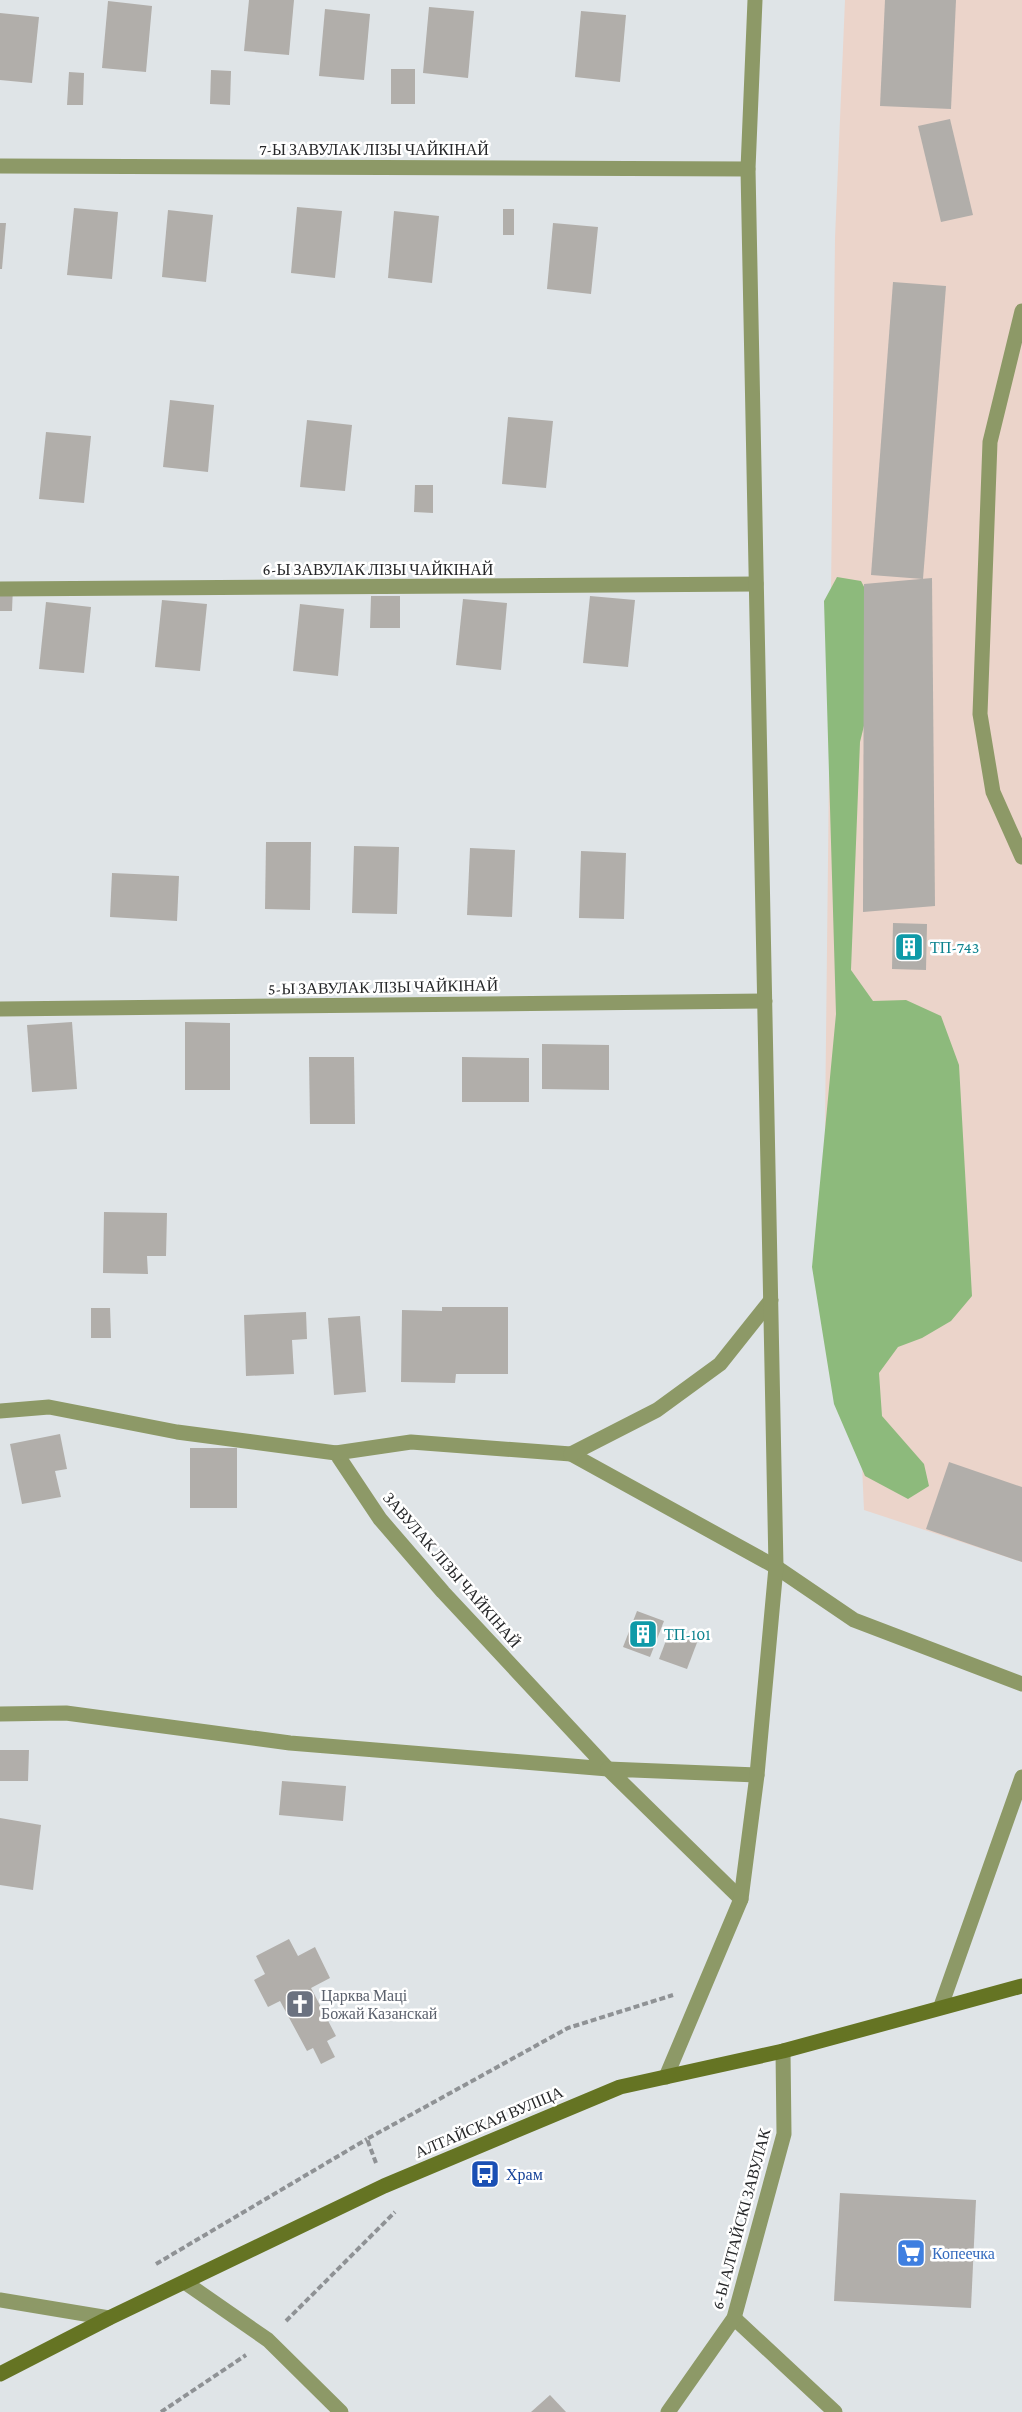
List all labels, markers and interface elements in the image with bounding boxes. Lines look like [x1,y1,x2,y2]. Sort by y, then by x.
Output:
street label: 7-Ы ЗАВУЛАК ЛІЗЫ ЧАЙКІНАЙ [259,140,489,158]
street label: 6-Ы ЗАВУЛАК ЛІЗЫ ЧАЙКІНАЙ [263,560,494,578]
building icon: ТП-743 [893,931,925,963]
place label: ТП-743 [930,939,979,956]
street label: 5-Ы ЗАВУЛАК ЛІЗЫ ЧАЙКІНАЙ [268,975,499,998]
street label: ЗАВУЛАК ЛІЗЫ ЧАЙКІНАЙ [380,1488,525,1651]
building icon: ТП-101 [627,1618,659,1650]
place label: ТП-101 [664,1626,711,1643]
place label: Царква Маці Божай Казанскай [321,1987,438,2022]
church icon: Царква Маці Божай Казанскай [284,1988,316,2020]
street label: АЛТАЙСКАЯ ВУЛІЦА [412,2082,566,2162]
street label: 6-Ы АЛТАЙСКІ ЗАВУЛАК [708,2126,773,2311]
bus stop icon: Храм [469,2158,501,2190]
place label: Храм [506,2166,543,2184]
supermarket icon: Копеечка [895,2237,927,2269]
place label: Копеечка [932,2245,995,2262]

